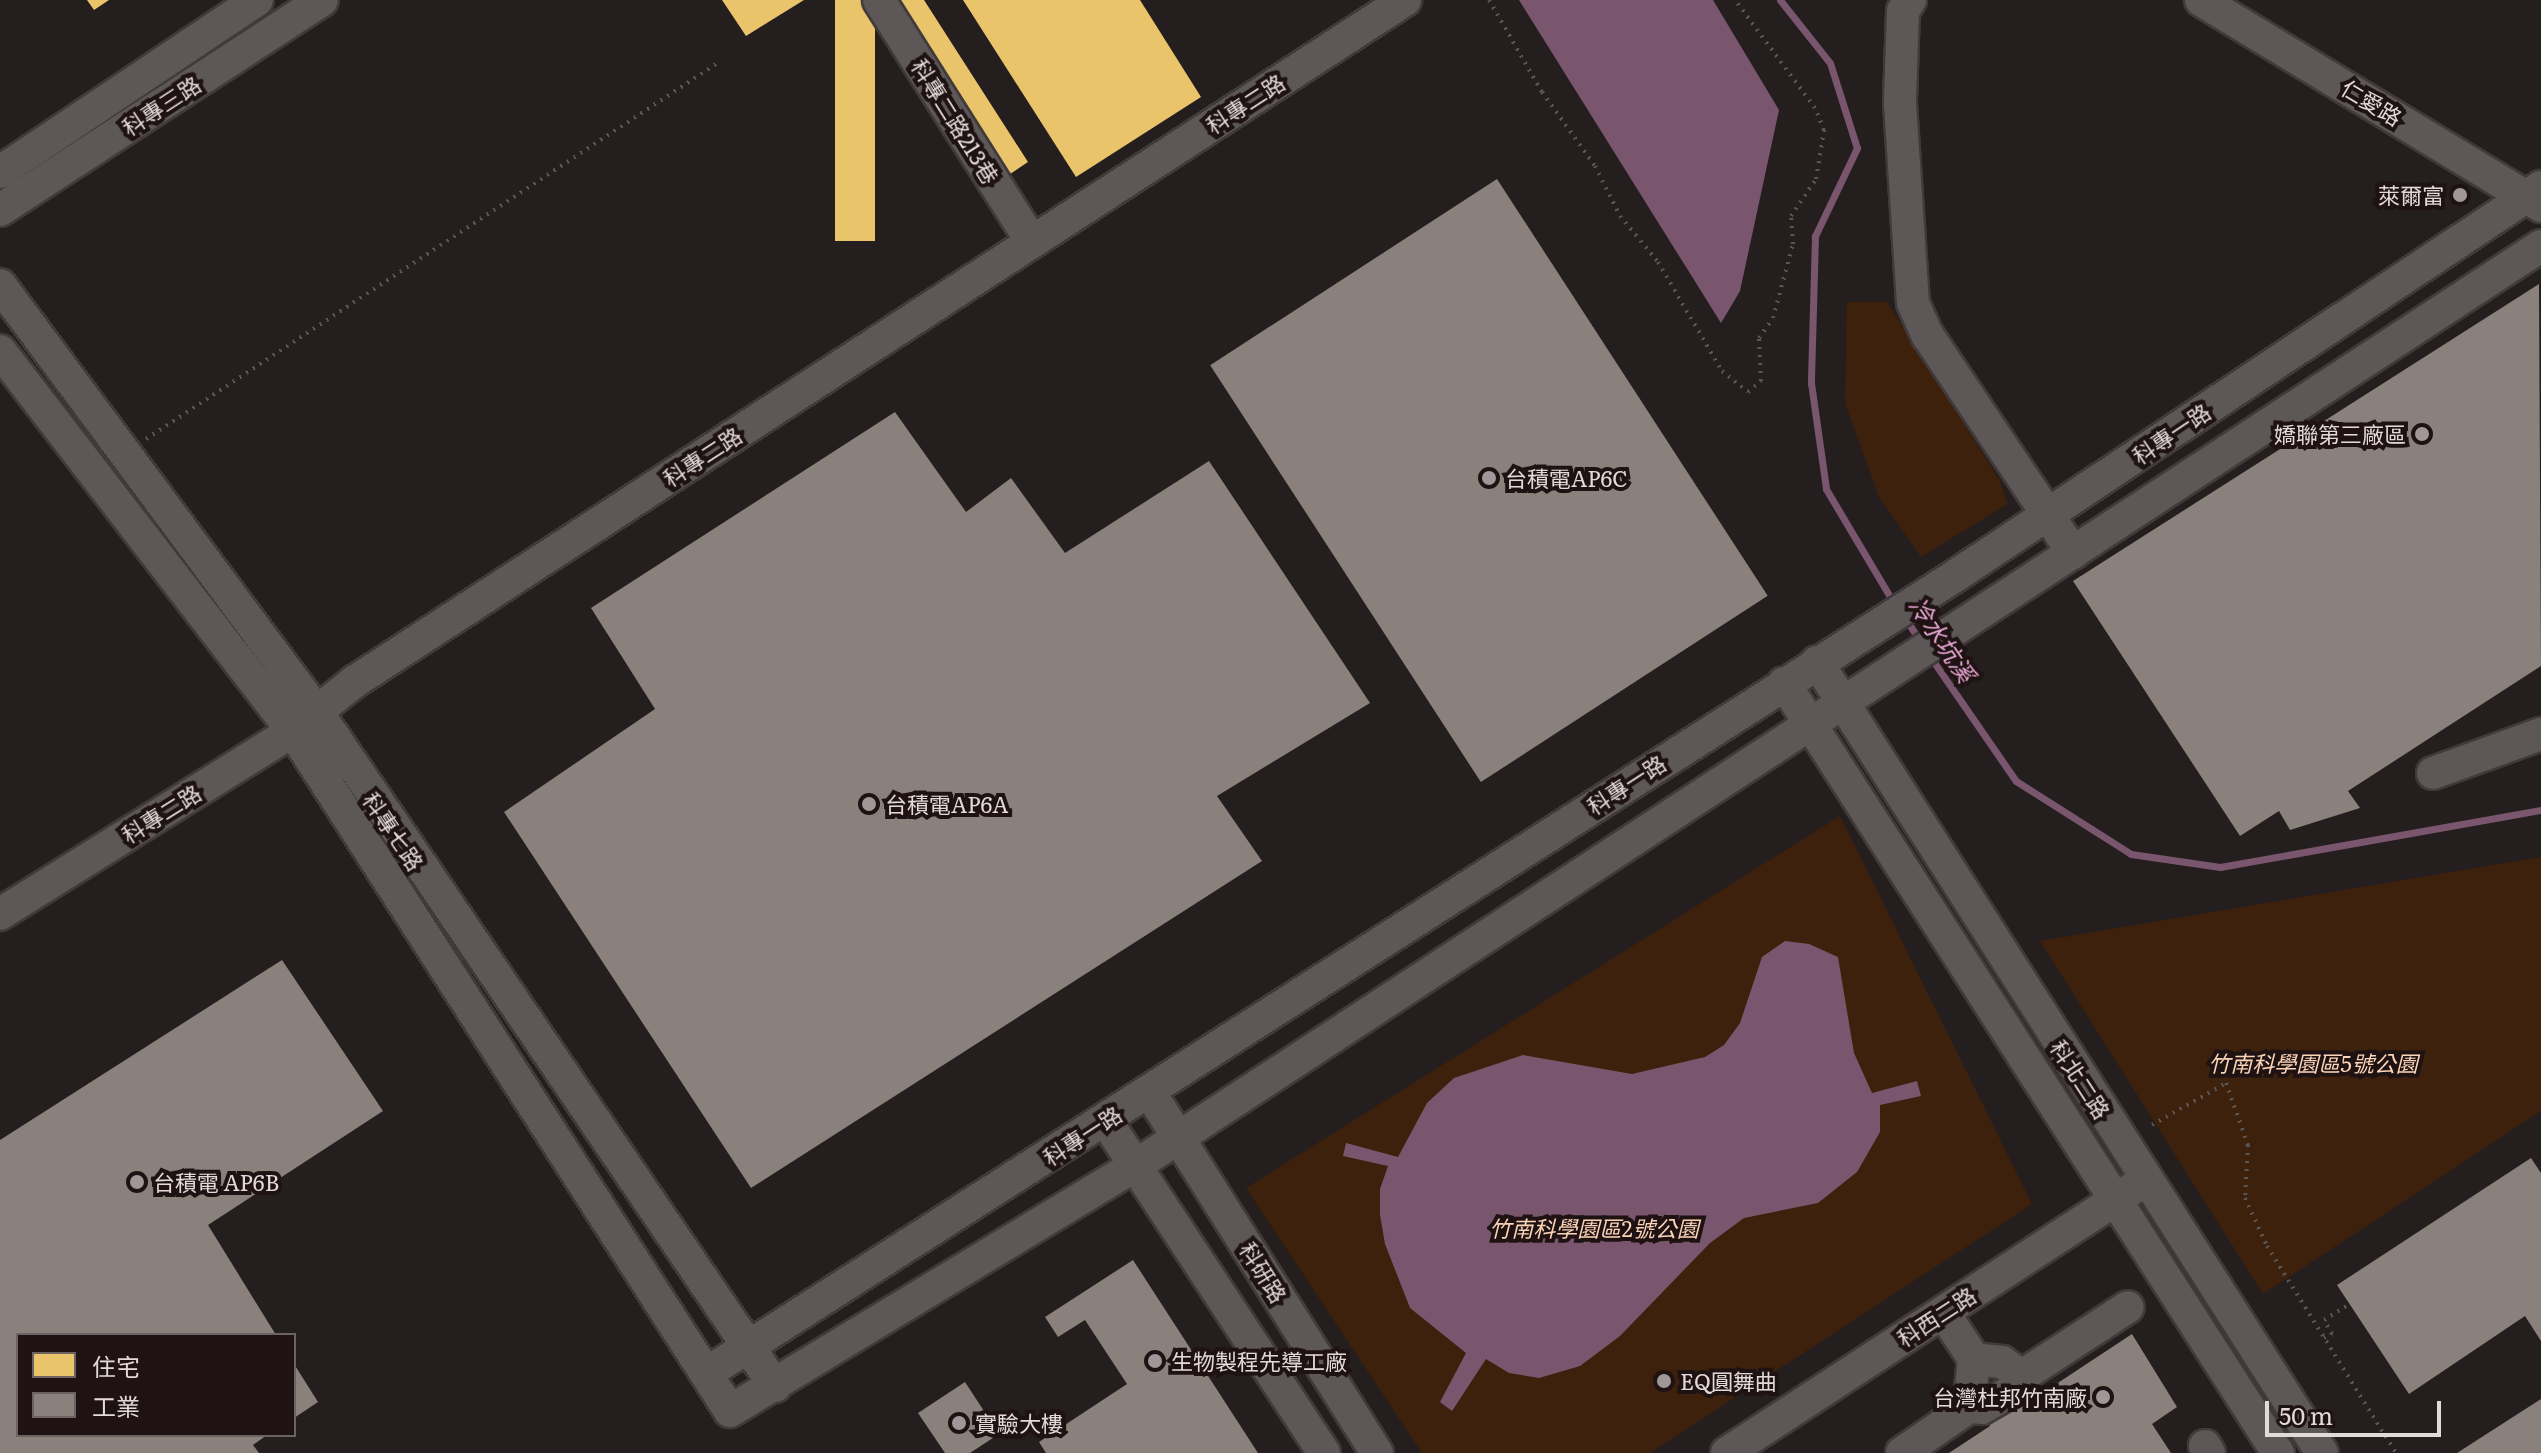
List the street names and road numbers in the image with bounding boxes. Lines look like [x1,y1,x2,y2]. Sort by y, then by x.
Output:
street label: 科專二路213巷 [907,54,1005,188]
street label: 科專二路 [1201,68,1289,138]
street label: 科專三路 [117,70,205,140]
street label: 仁愛路 [2337,74,2407,130]
street label: 科專一路 [2127,397,2215,469]
street label: 科專二路 [658,421,746,491]
street label: 科專一路 [1582,749,1670,819]
street label: 科專二路 [117,778,205,848]
street label: 科專七路 [358,787,430,875]
street label: 科北二路 [2046,1035,2116,1123]
street label: 科專一路 [1038,1100,1126,1170]
street label: 科研路 [1235,1237,1293,1307]
street label: 科西二路 [1892,1281,1980,1351]

